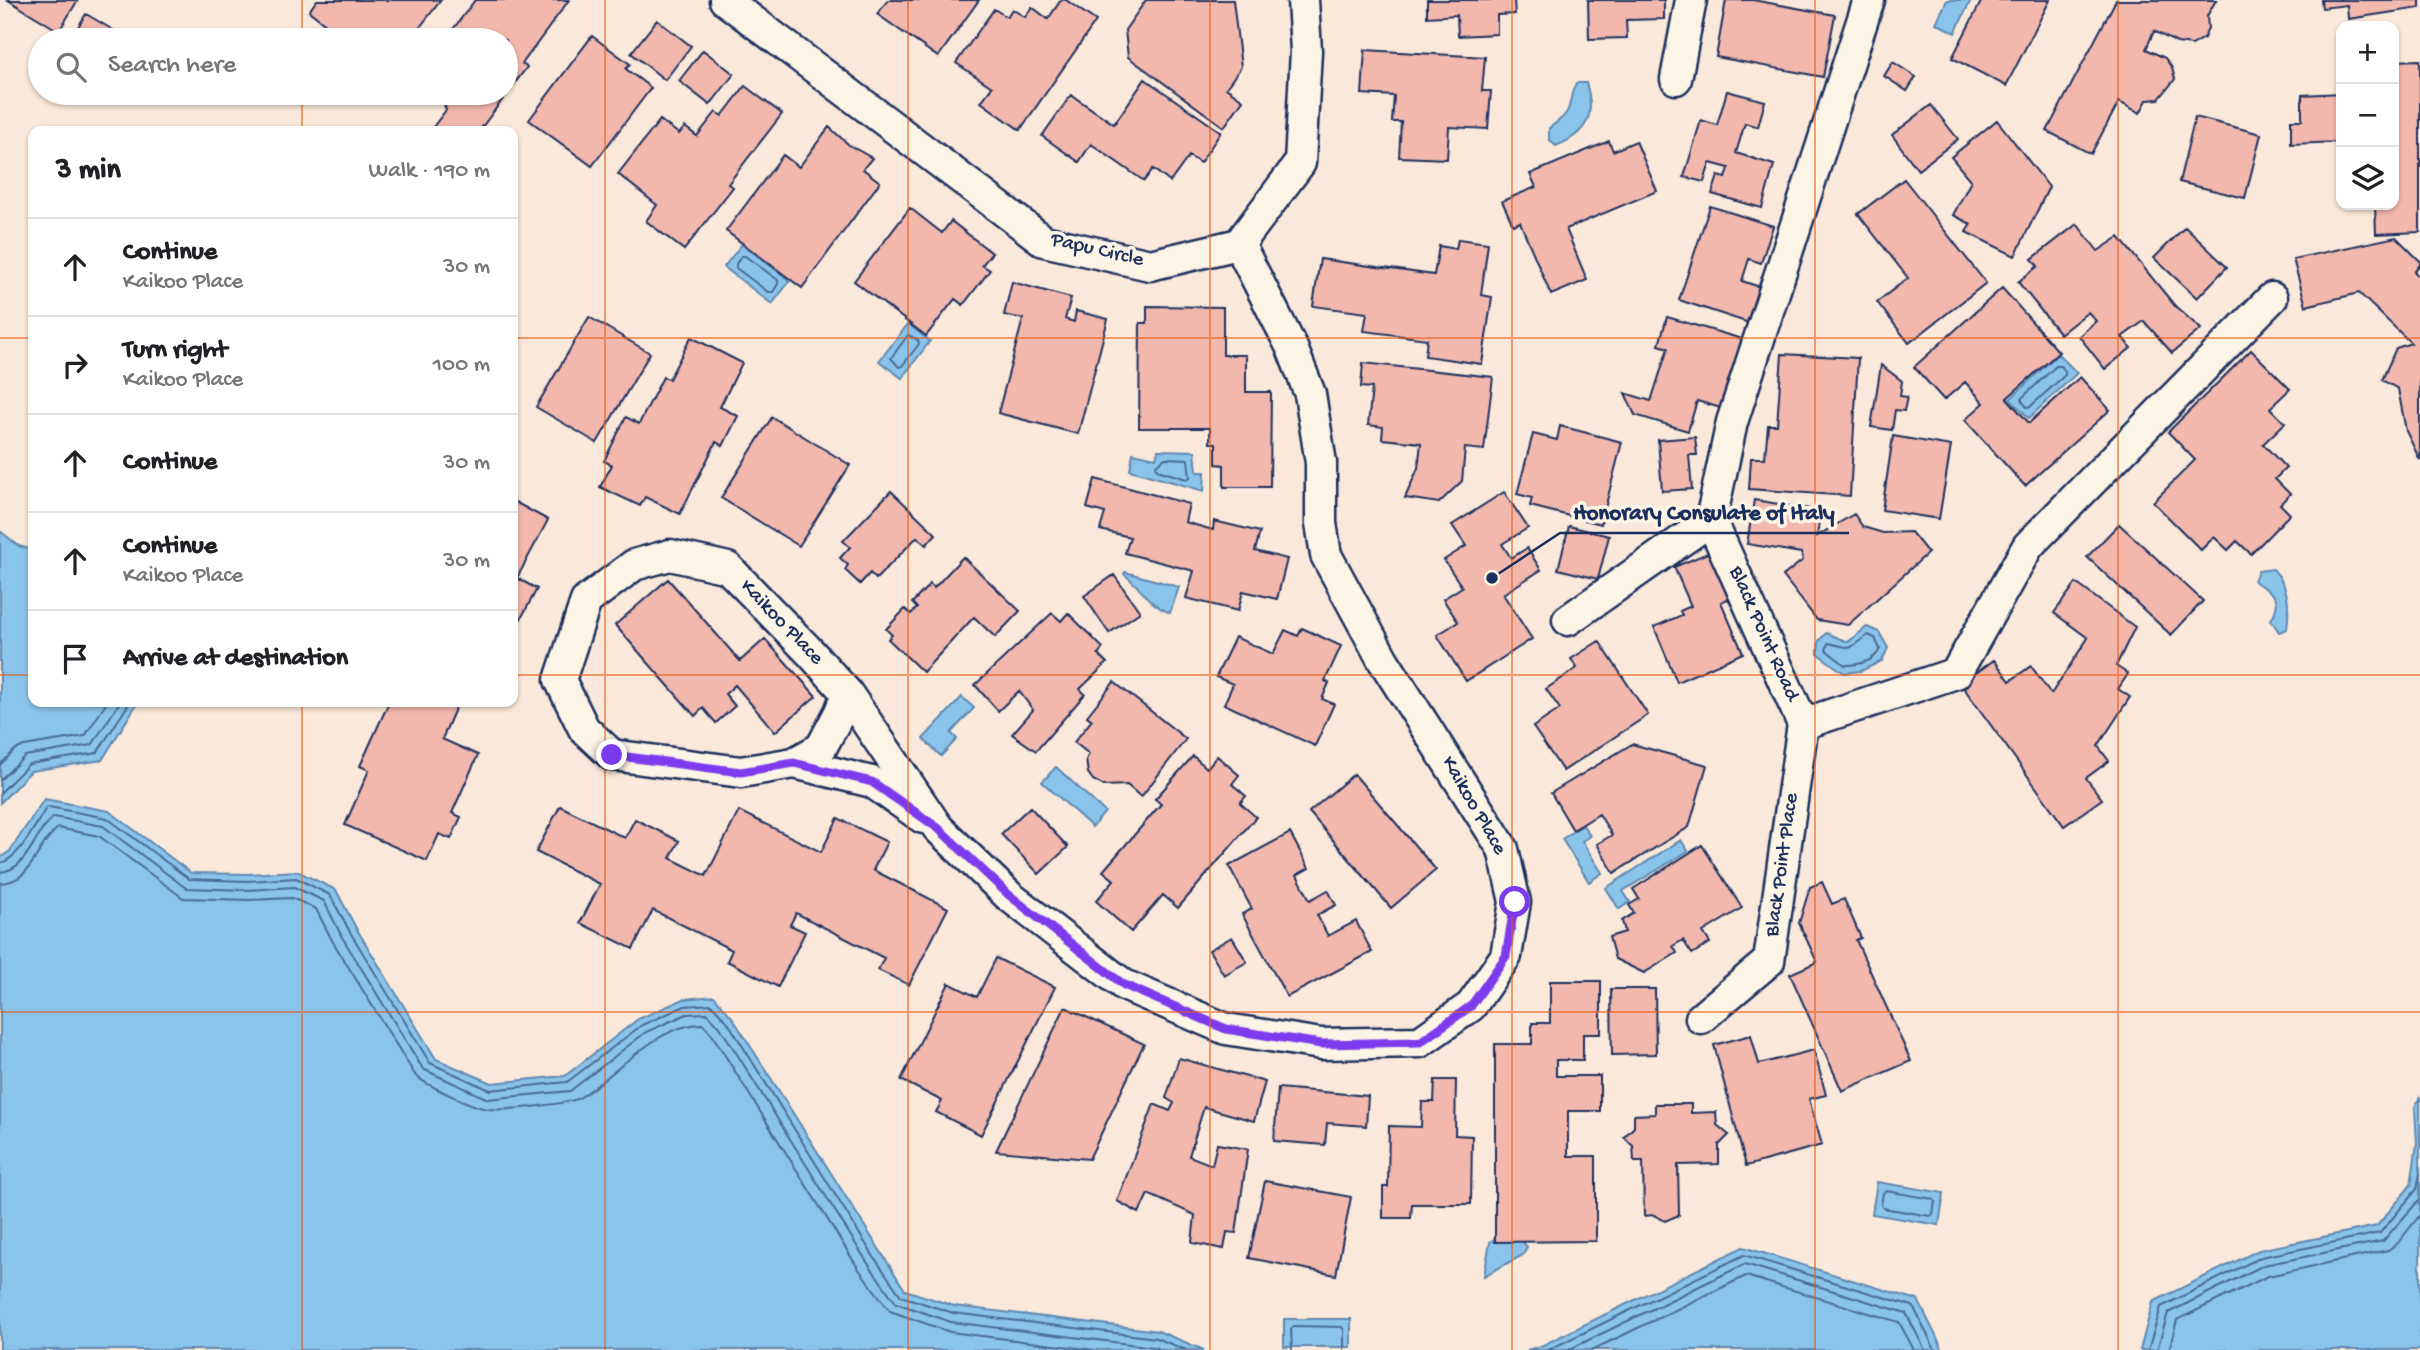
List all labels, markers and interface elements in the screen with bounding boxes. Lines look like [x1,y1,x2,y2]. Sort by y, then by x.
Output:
map controls [2336,21,2399,210]
button: + [2336,21,2399,84]
search box [28,28,518,105]
icon: search [52,48,90,86]
text: Search here [108,51,236,82]
button: − [2336,84,2399,147]
button: layers [2336,147,2399,210]
text: 3 min [56,154,121,189]
text: Walk · 190 m [369,158,490,185]
street label: Papu Circle [1047,228,1147,274]
text: Continue [123,238,217,269]
icon: ahead [56,248,94,286]
text: 30 m [443,254,490,281]
text: Kaikoo Place [123,269,243,296]
text: Turn right [123,336,227,367]
icon: right [56,346,94,384]
text: 100 m [433,352,490,379]
text: Kaikoo Place [123,367,243,394]
icon: ahead [56,444,94,482]
text: Continue [123,448,217,479]
text: 30 m [443,450,490,477]
callout: Honorary Consulate of Italy [1560,489,1849,533]
text: Honorary Consulate of Italy [1573,501,1835,528]
text: Continue [123,532,217,563]
icon: ahead [56,542,94,580]
text: 30 m [443,548,490,575]
street label: Black Point Road [1722,562,1805,707]
text: Kaikoo Place [123,563,243,590]
street label: Kaikoo Place [734,575,829,672]
icon: arrive [56,640,94,678]
text: Arrive at destination [123,644,348,675]
route end [596,739,627,770]
street label: Kaikoo Place [1435,752,1512,861]
street label: Black Point Place [1760,790,1806,939]
route start [1499,886,1530,917]

